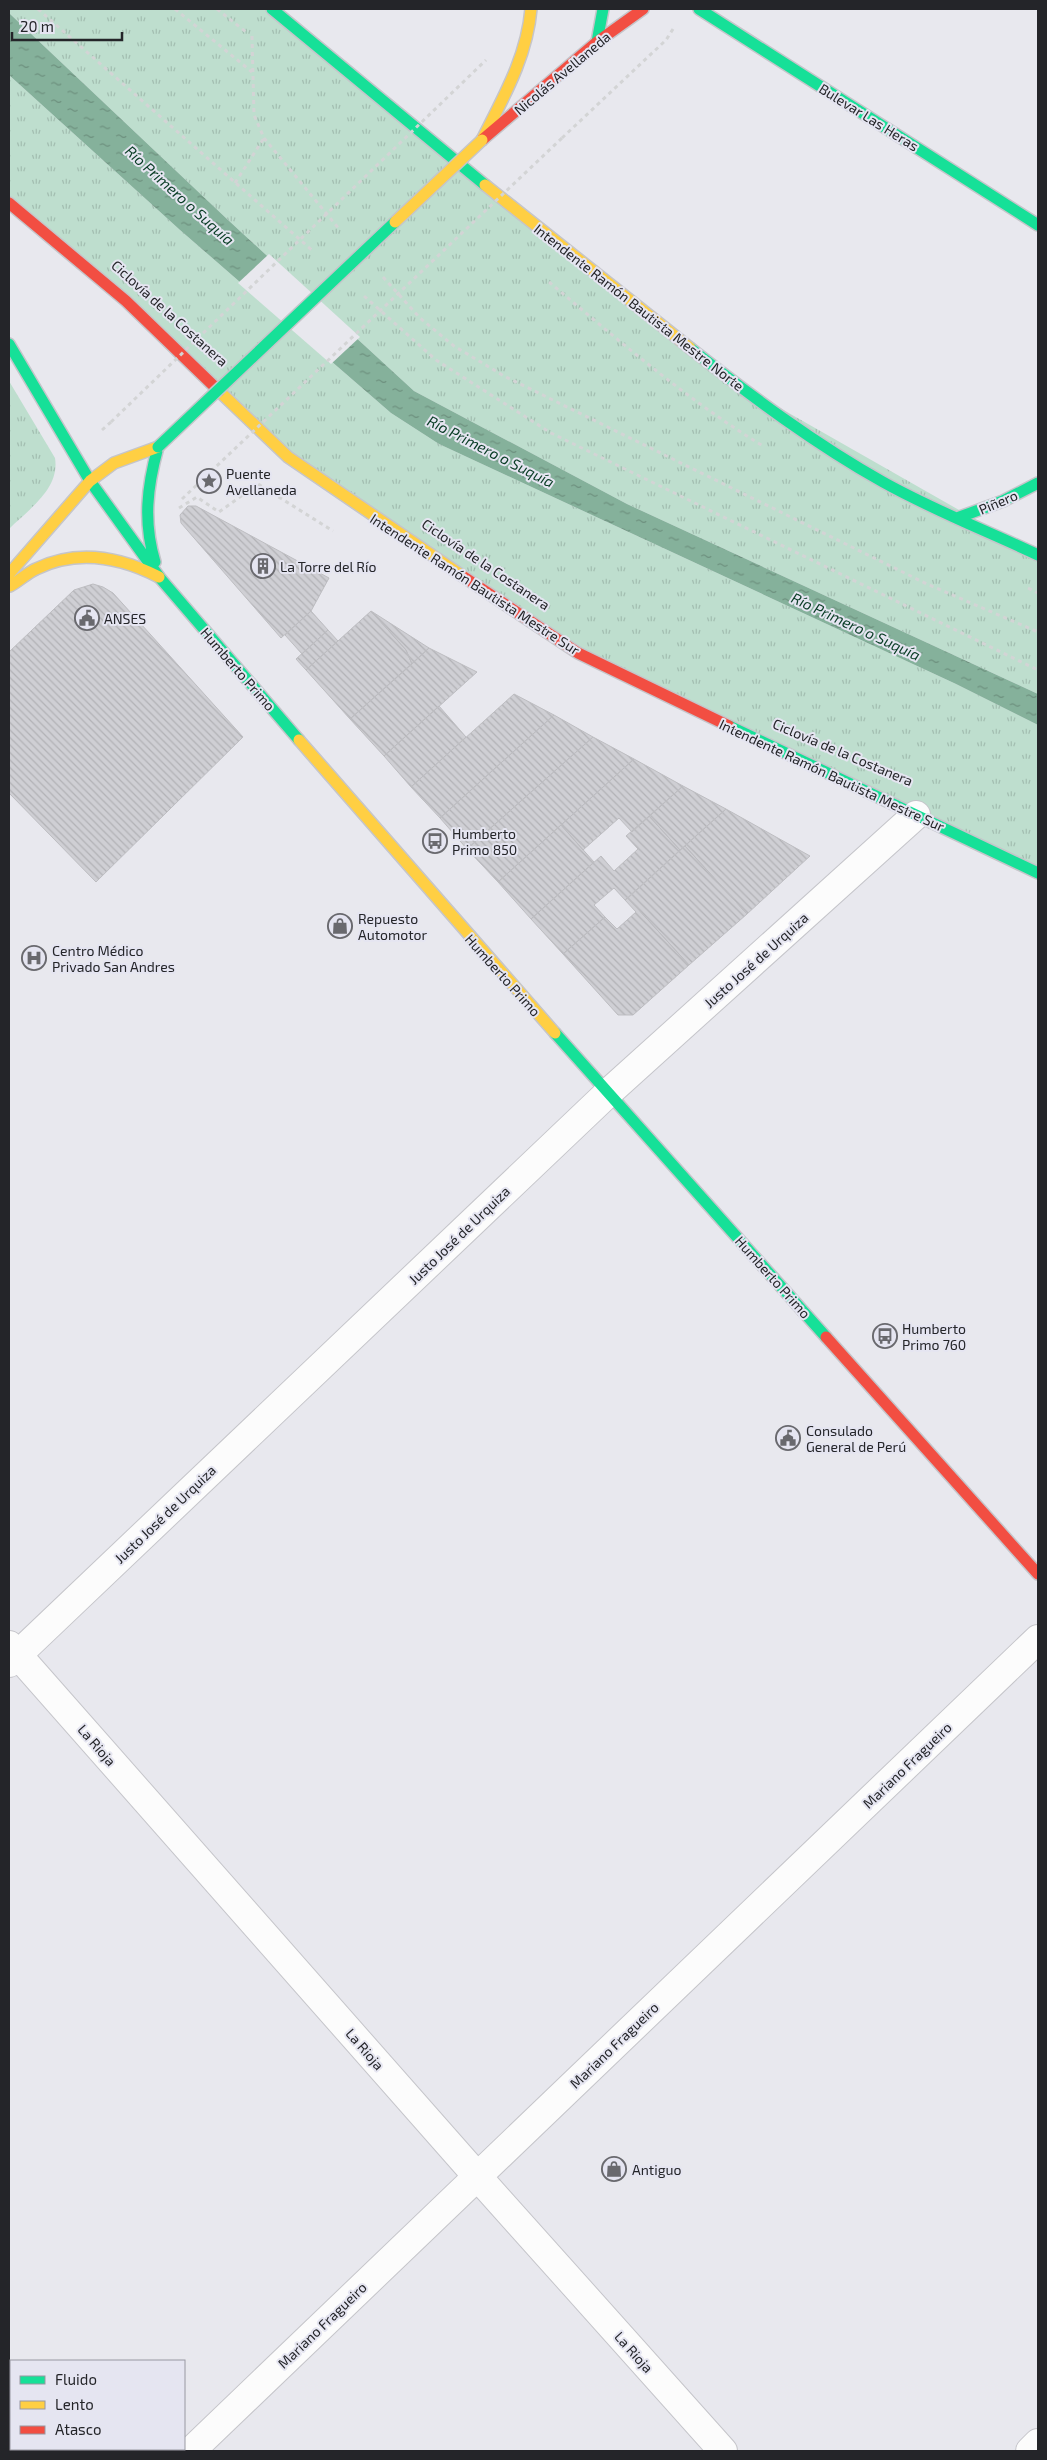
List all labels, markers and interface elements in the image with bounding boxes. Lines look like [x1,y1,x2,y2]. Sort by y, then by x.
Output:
scale bar [12,10,122,42]
text: 20 m [20,17,54,35]
street label: Nicolás Avellaneda [510,28,614,118]
street label: Bulevar Las Heras [816,80,922,154]
water label: Río Primero o Suquía [122,141,238,249]
street label: Intendente Ramón Bautista Mestre Norte [531,220,747,394]
street label: Ciclovía de la Costanera [108,256,232,370]
water label: Río Primero o Suquía [425,411,557,491]
place label: Puente Avellaneda [226,465,297,498]
place icon: Puente Avellaneda [196,468,222,494]
street label: Piñero [976,486,1020,518]
street label: Intendente Ramón Bautista Mestre Sur [367,510,583,658]
street label: Ciclovía de la Costanera [419,515,553,613]
building icon: La Torre del Río [250,553,276,579]
place label: La Torre del Río [280,558,376,575]
water label: Río Primero o Suquía [789,588,923,664]
public building icon: ANSES [74,605,100,631]
place label: ANSES [104,610,146,627]
street label: Humberto Primo [197,624,279,714]
street label: Intendente Ramón Bautista Mestre Sur [717,715,948,835]
street label: Ciclovía de la Costanera [770,715,916,789]
place label: Humberto Primo 850 [452,825,517,858]
bus stop icon: Humberto Primo 850 [422,828,448,854]
street label: Justo José de Urquiza [700,909,812,1011]
place label: Repuesto Automotor [358,910,427,943]
shop icon: Repuesto Automotor [327,913,353,939]
street label: Humberto Primo [462,930,544,1020]
place label: Centro Médico Privado San Andres [52,942,175,975]
hospital icon: Centro Médico Privado San Andres [21,945,47,971]
street label: Justo José de Urquiza [405,1182,513,1288]
street label: Humberto Primo [732,1232,814,1322]
place label: Humberto Primo 760 [902,1320,966,1353]
bus stop icon: Humberto Primo 760 [872,1323,898,1349]
place label: Consulado General de Perú [806,1422,906,1455]
public building icon: Consulado General de Perú [775,1425,801,1451]
street label: Justo José de Urquiza [111,1461,219,1567]
street label: Mariano Fragueiro [859,1718,955,1812]
street label: La Rioja [74,1721,120,1769]
street label: Mariano Fragueiro [566,1998,662,2092]
street label: La Rioja [342,2025,388,2073]
shop icon: Antiguo [601,2156,627,2182]
place label: Antiguo [632,2161,681,2178]
street label: Mariano Fragueiro [274,2278,370,2372]
street label: La Rioja [611,2328,657,2376]
legend [10,2360,185,2450]
text: Fluido [55,2370,97,2388]
text: Lento [55,2395,94,2413]
text: Atasco [55,2420,101,2438]

